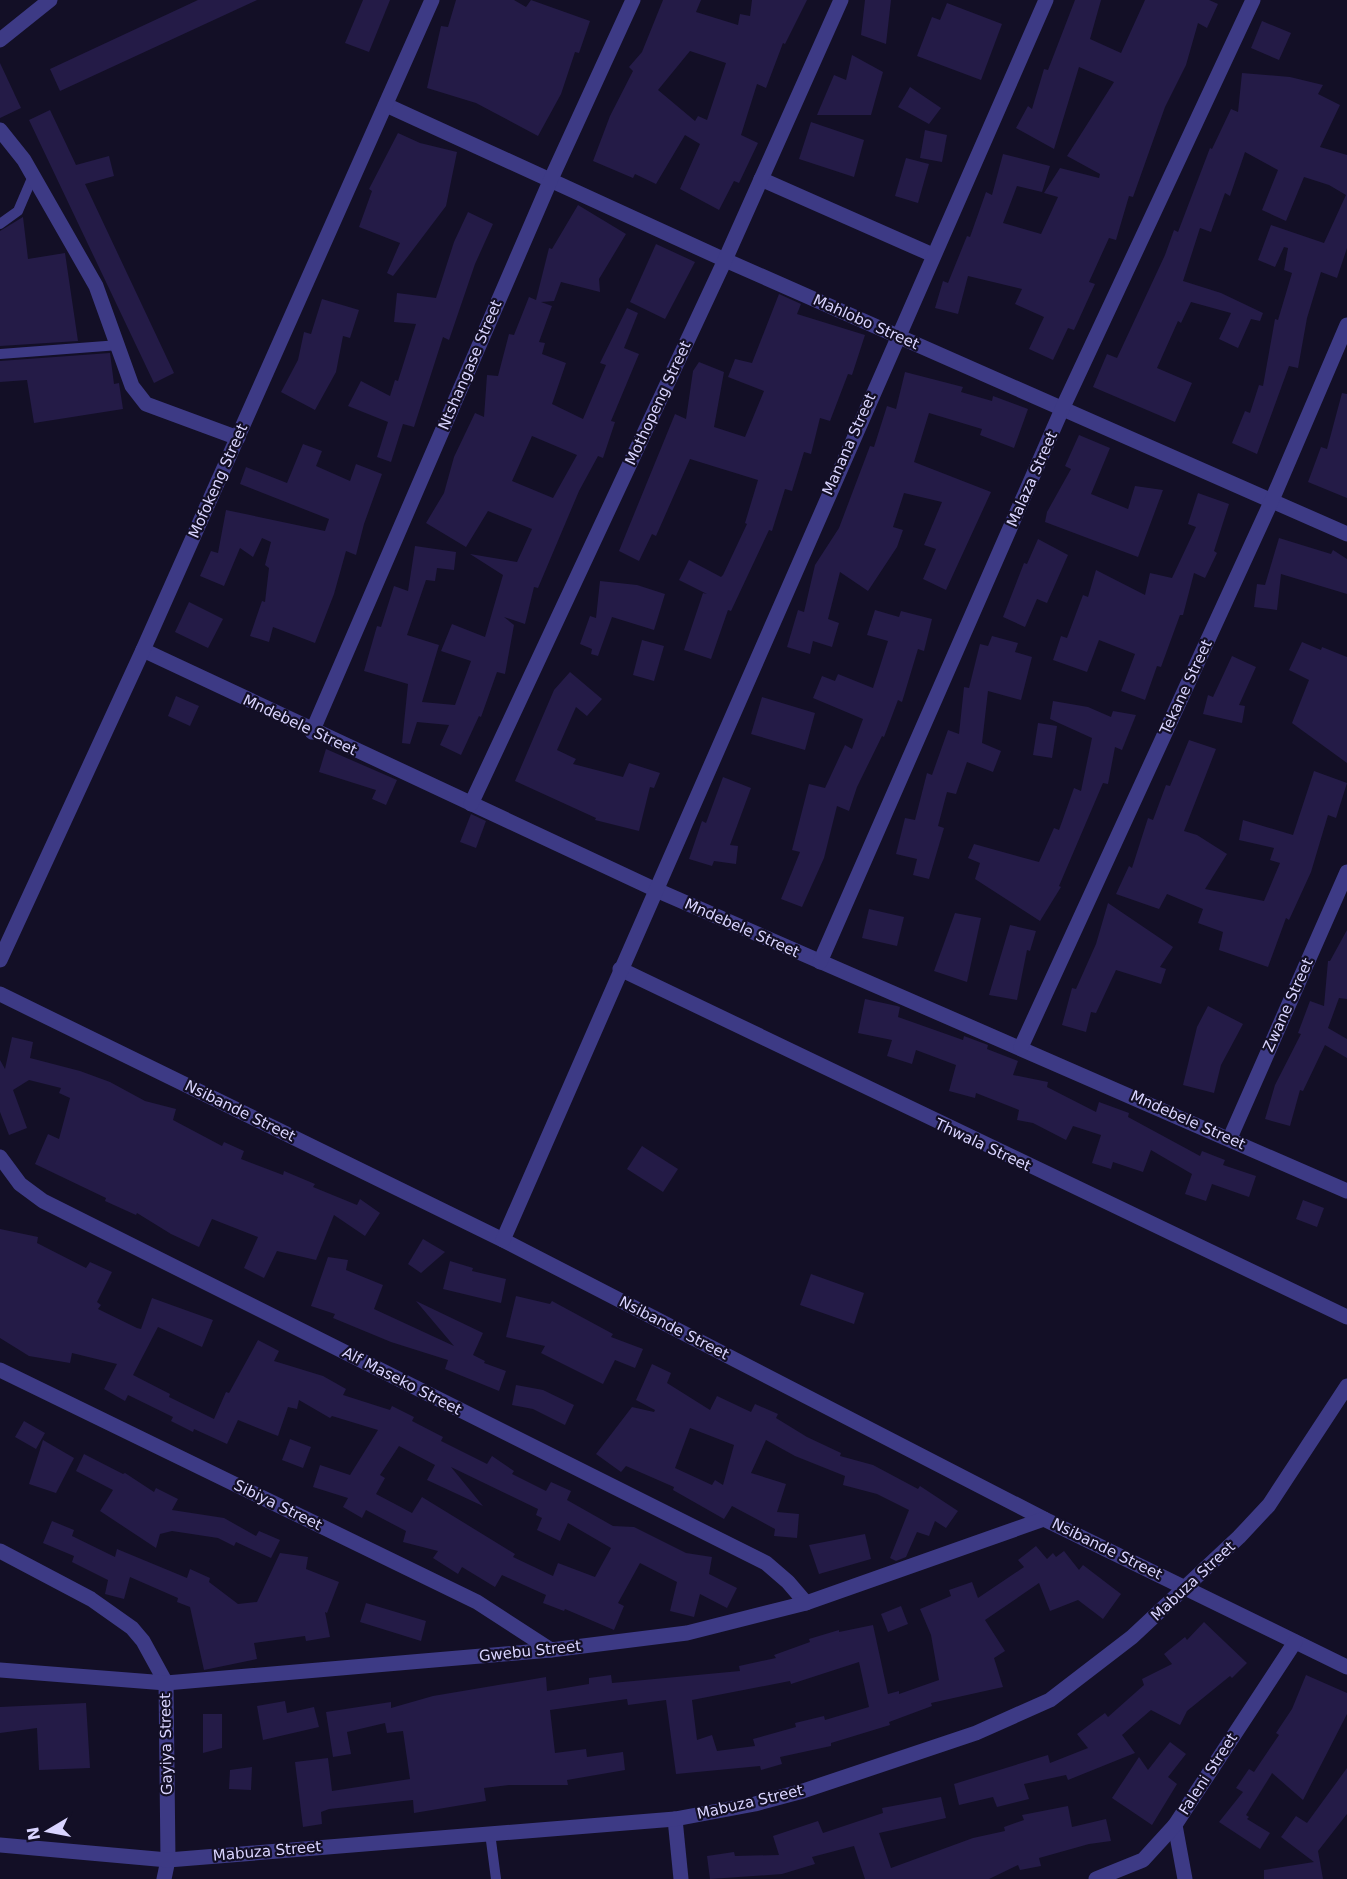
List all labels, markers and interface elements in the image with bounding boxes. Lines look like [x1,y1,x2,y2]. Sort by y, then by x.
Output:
street label: Mahlobo Street [810,291,922,353]
street label: Ntshangase Street [435,297,506,433]
street label: Mothopeng Street [621,338,695,468]
street label: Manana Street [818,390,880,498]
street label: Mofokeng Street [185,421,251,541]
street label: Malaza Street [1003,428,1061,530]
street label: Tekane Street [1156,637,1216,738]
street label: Mndebele Street [240,691,360,759]
street label: Mndebele Street [682,895,802,961]
street label: Zwane Street [1259,955,1317,1055]
street label: Nsibande Street [182,1076,298,1146]
street label: Mndebele Street [1128,1087,1248,1153]
street label: Thwala Street [931,1114,1034,1175]
street label: Nsibande Street [616,1293,732,1363]
street label: Alf Maseko Street [339,1343,465,1419]
street label: Sibiya Street [231,1476,325,1534]
street label: Nsibande Street [1049,1514,1165,1584]
street label: Mabuza Street [1147,1537,1239,1625]
street label: Gwebu Street [478,1637,582,1665]
street label: Gayiya Street [156,1693,176,1795]
street label: Faleni Street [1175,1730,1241,1818]
street label: Mabuza Street [695,1781,805,1823]
north arrow [18,1801,78,1861]
text: N [23,1825,44,1842]
street label: Mabuza Street [212,1837,322,1865]

